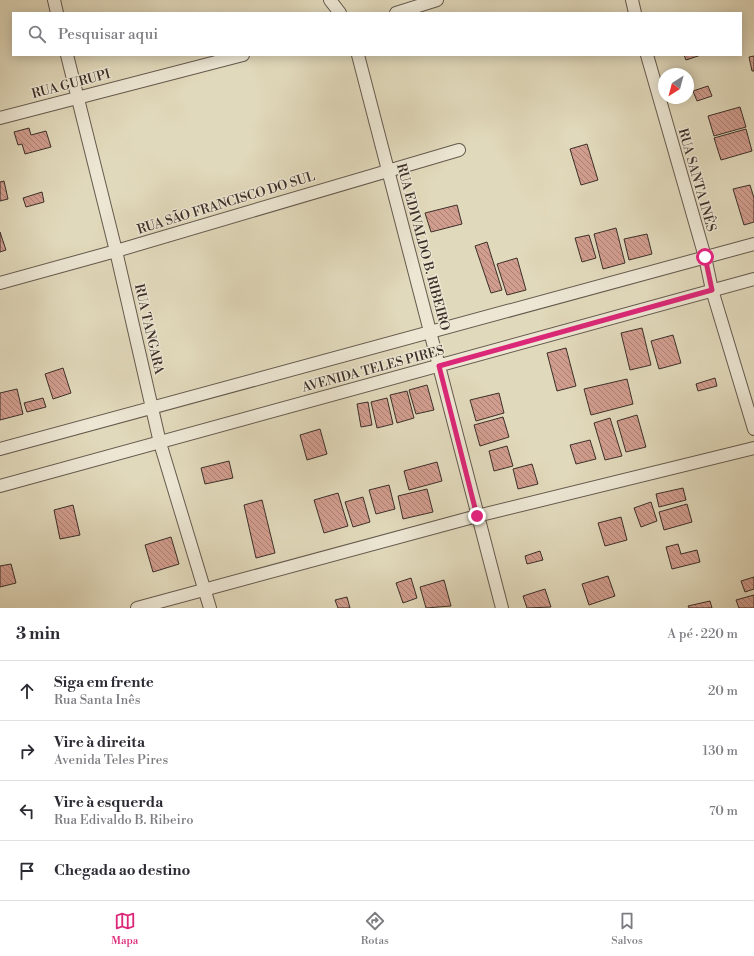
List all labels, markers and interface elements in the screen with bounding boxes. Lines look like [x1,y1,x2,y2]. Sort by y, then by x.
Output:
search box [12,12,742,56]
icon: search [26,23,48,45]
text: Pesquisar aqui [58,25,158,44]
street label: RUA GURUPI [30,66,112,102]
north arrow [658,68,694,104]
street label: RUA SANTA INÊS [675,126,720,234]
street label: RUA EDIVALDO B. RIBEIRO [393,162,453,332]
street label: RUA SÃO FRANCISCO DO SUL [135,167,317,238]
route start [696,248,714,266]
street label: RUA TANGARA [131,282,167,377]
street label: AVENIDA TELES PIRES [299,342,446,396]
route end [468,507,486,525]
text: 3 min [16,623,60,645]
text: A pé · 220 m [667,626,738,642]
text: Siga em frente [54,673,154,692]
icon: ahead [16,680,38,702]
text: 20 m [708,683,738,699]
text: Rua Santa Inês [54,692,140,708]
text: Vire à direita [54,733,145,752]
icon: right [16,740,38,762]
text: 130 m [703,743,738,759]
text: Avenida Teles Pires [54,752,168,768]
text: Vire à esquerda [54,793,163,812]
icon: left [16,800,38,822]
text: 70 m [709,803,738,819]
text: Rua Edivaldo B. Ribeiro [54,812,194,828]
icon: arrive [16,860,38,882]
text: Chegada ao destino [54,861,190,880]
tab: Mapa [111,910,138,948]
tab: Rotas [361,910,389,948]
tab: Salvos [611,910,643,948]

